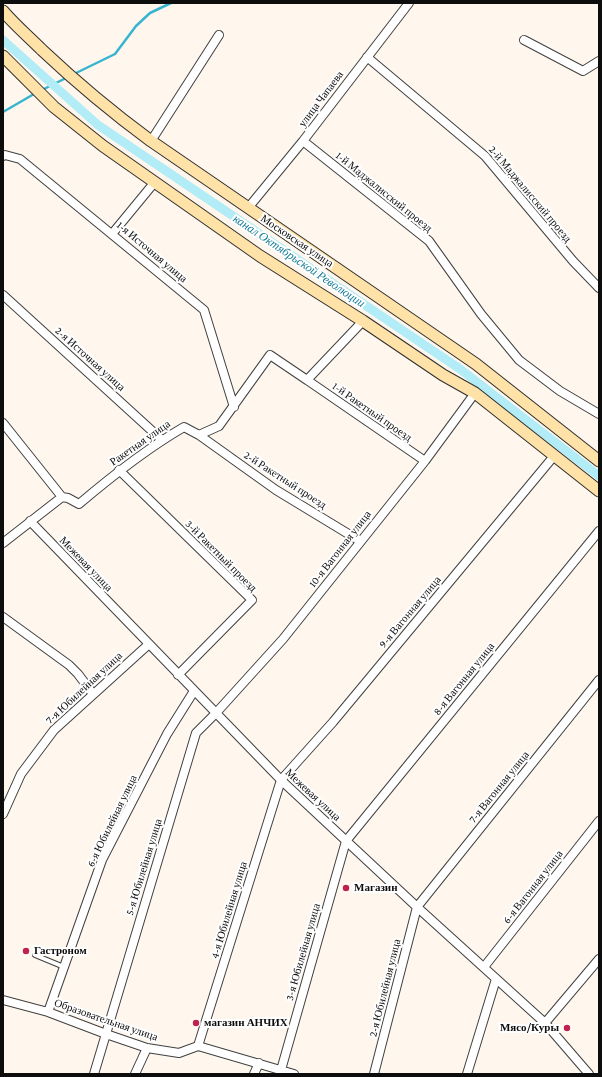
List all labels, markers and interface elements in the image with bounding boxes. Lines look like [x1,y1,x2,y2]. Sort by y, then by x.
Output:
street label: улица Чапаева [296,68,346,130]
street label: 2-й Маджалисский проезд [486,143,574,245]
street label: 1-й Маджалисский проезд [333,149,435,235]
water label: канал Октябрьской Революции [230,211,368,311]
street label: Московская улица [258,212,336,270]
street label: 1-я Источная улица [114,219,190,285]
street label: 2-я Источная улица [52,324,128,394]
street label: 1-й Ракетный проезд [330,380,414,444]
street label: Ракетная улица [107,417,173,469]
street label: 2-й Ракетный проезд [241,448,329,512]
street label: 10-я Вагонная улица [306,508,374,590]
street label: 3-й Ракетный проезд [182,517,260,595]
street label: Межевая улица [57,534,115,594]
street label: 9-я Вагонная улица [376,573,444,651]
street label: 8-я Вагонная улица [431,640,497,718]
street label: 7-я Юбилейная улица [43,649,125,727]
street label: 7-я Вагонная улица [466,748,532,826]
street label: Межевая улица [283,766,343,824]
street label: 6-я Юбилейная улица [84,773,140,869]
street label: 5-я Юбилейная улица [123,817,165,917]
street label: 6-я Вагонная улица [500,848,566,926]
street label: 4-я Юбилейная улица [208,860,250,960]
place label: Магазин [354,881,397,895]
marker: Магазин [341,883,351,893]
street label: 3-я Юбилейная улица [283,902,323,1002]
street label: 2-я Юбилейная улица [366,938,404,1038]
place label: Гастроном [34,944,87,958]
marker: Гастроном [21,946,31,956]
street label: Образовательная улица [53,996,159,1044]
place label: магазин АНЧИХ [204,1016,288,1030]
marker: магазин АНЧИХ [191,1018,201,1028]
place label: Мясо/Куры [500,1021,559,1035]
marker: Мясо/Куры [562,1023,572,1033]

